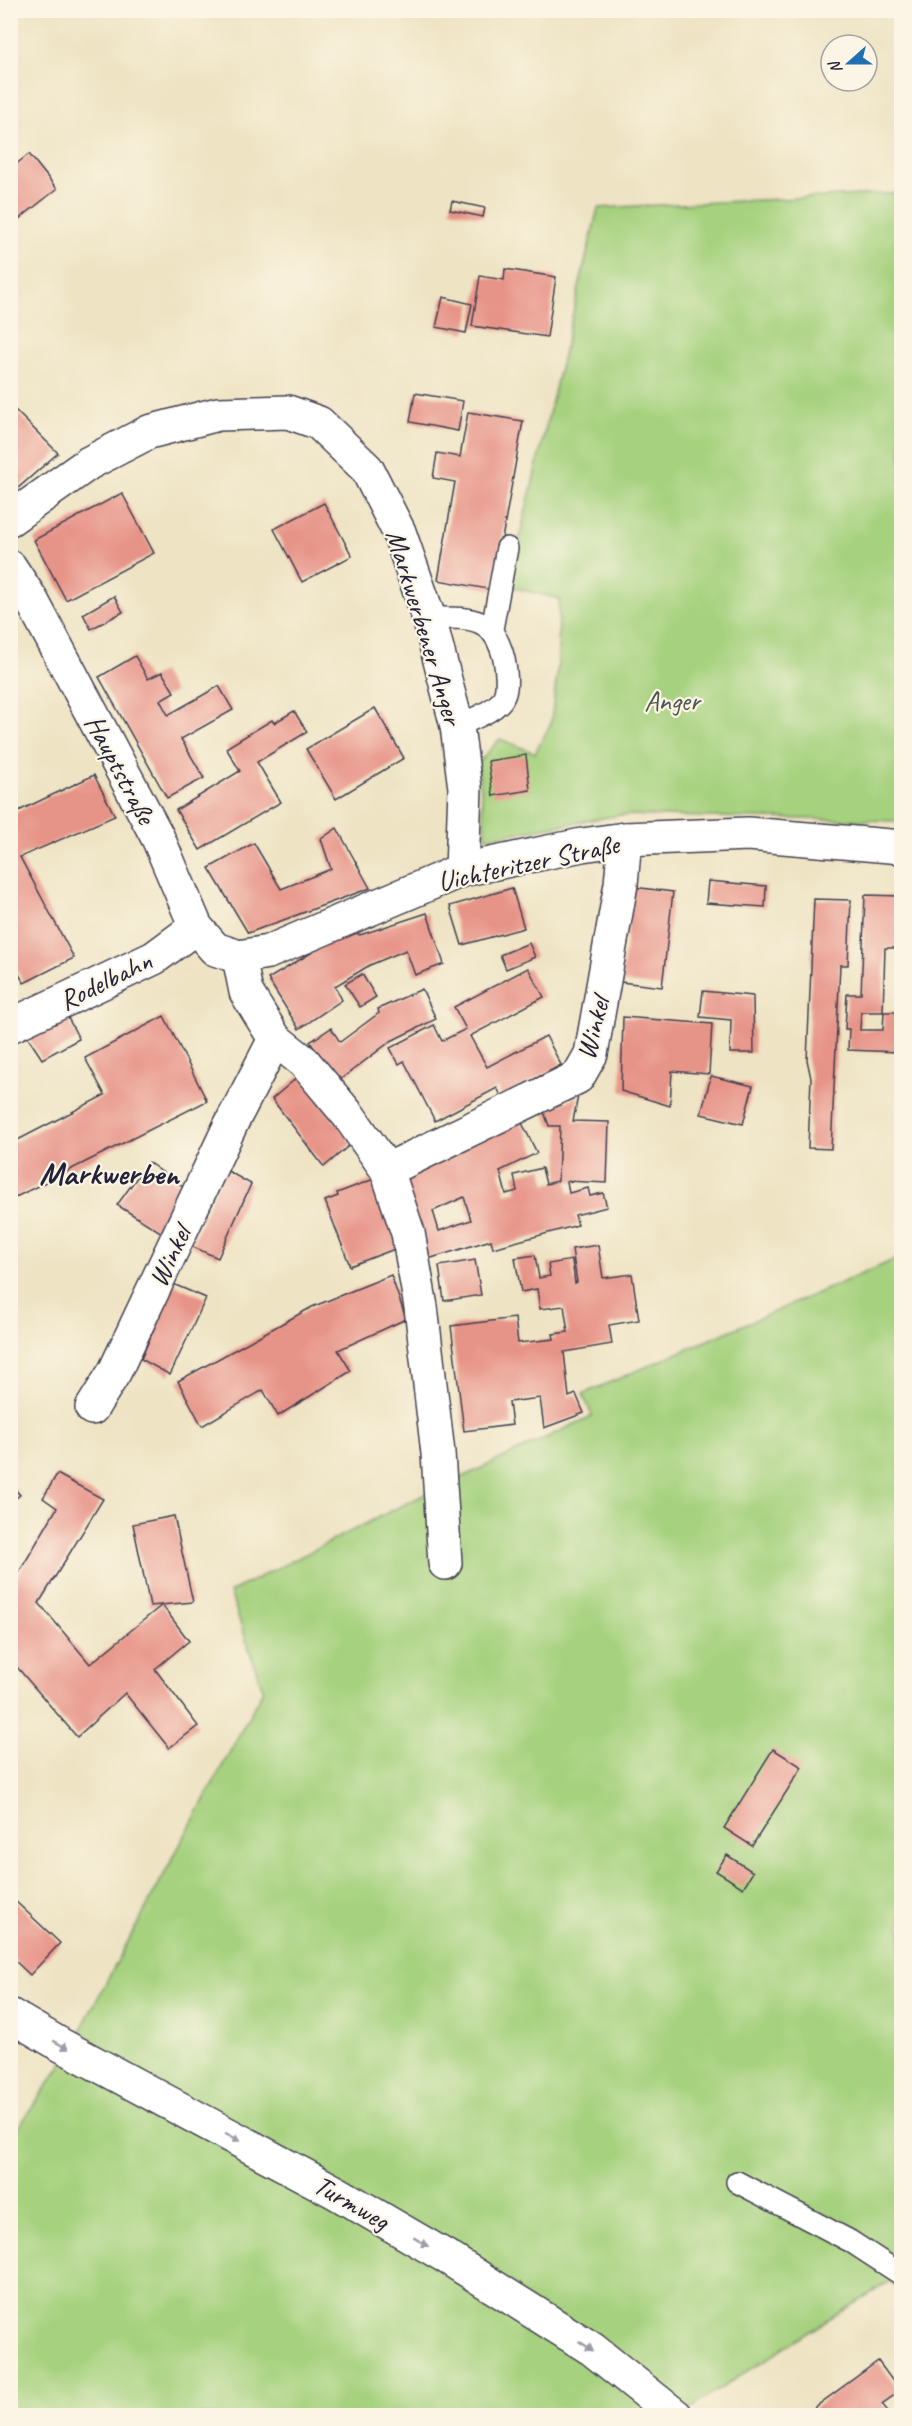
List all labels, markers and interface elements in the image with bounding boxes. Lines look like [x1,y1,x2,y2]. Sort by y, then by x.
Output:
north arrow [819,33,879,93]
text: N [824,57,847,76]
street label: Markwerbener Anger [378,525,472,732]
park label: Anger [644,683,702,718]
street label: Hauptstraße [77,709,165,832]
street label: Uichteritzer Straße [434,826,624,899]
street label: Rodelbahn [53,943,158,1018]
street label: Winkel [568,988,618,1063]
district label: Markwerben [39,1153,181,1194]
street label: Winkel [140,1216,201,1292]
one-way arrow [53,2040,70,2050]
one-way arrow [225,2132,242,2142]
street label: Turmweg [308,2167,397,2238]
one-way arrow [413,2237,430,2247]
one-way arrow [578,2340,594,2351]

